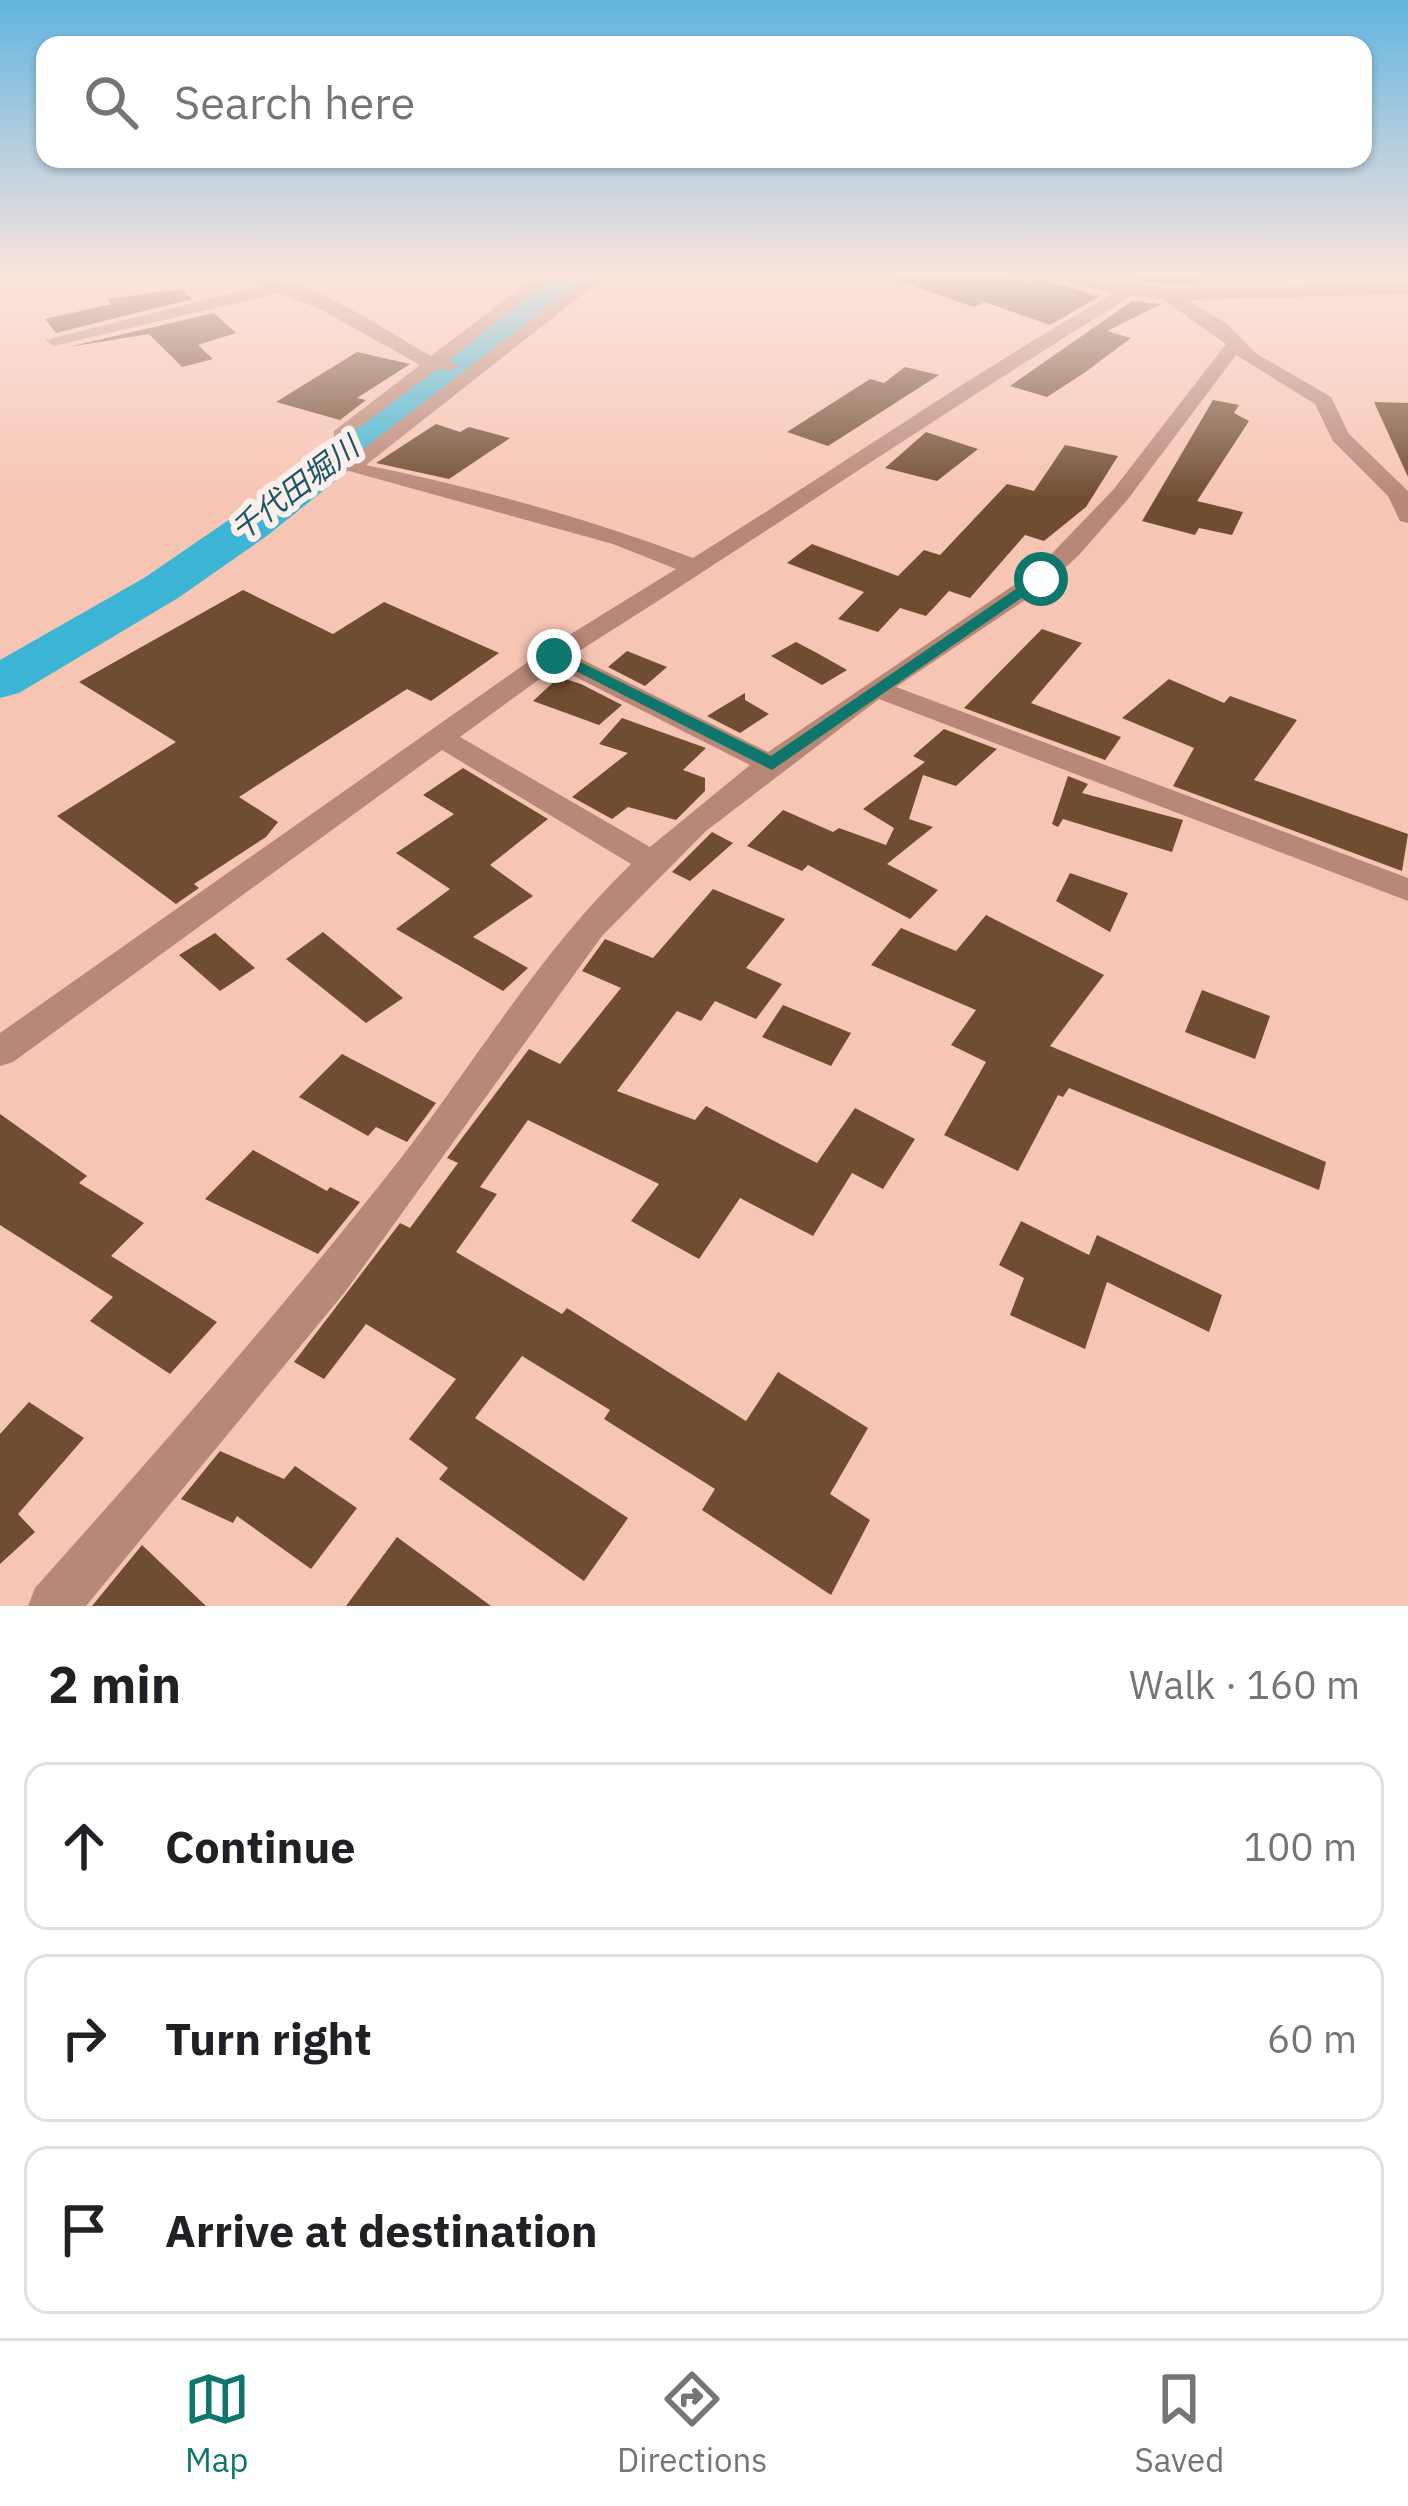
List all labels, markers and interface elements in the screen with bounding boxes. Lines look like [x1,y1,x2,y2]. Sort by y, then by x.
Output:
search box [36,36,1372,168]
icon: search [78,69,144,135]
text: Search here [174,73,415,131]
water label: 千代田堀川 [222,425,368,549]
route start [1014,552,1068,606]
route end [527,629,581,683]
text: 2 min [48,1651,181,1717]
text: Walk · 160 m [1129,1659,1360,1710]
icon: ahead [51,1813,117,1879]
text: Continue [165,1817,356,1875]
text: 100 m [1244,1821,1357,1872]
icon: right [51,2005,117,2071]
text: Turn right [165,2009,372,2067]
text: 60 m [1267,2013,1357,2064]
icon: arrive [51,2197,117,2263]
text: Arrive at destination [165,2201,598,2259]
tab: Map [184,2366,250,2481]
tab: Directions [617,2366,767,2481]
tab: Saved [1135,2366,1224,2481]

